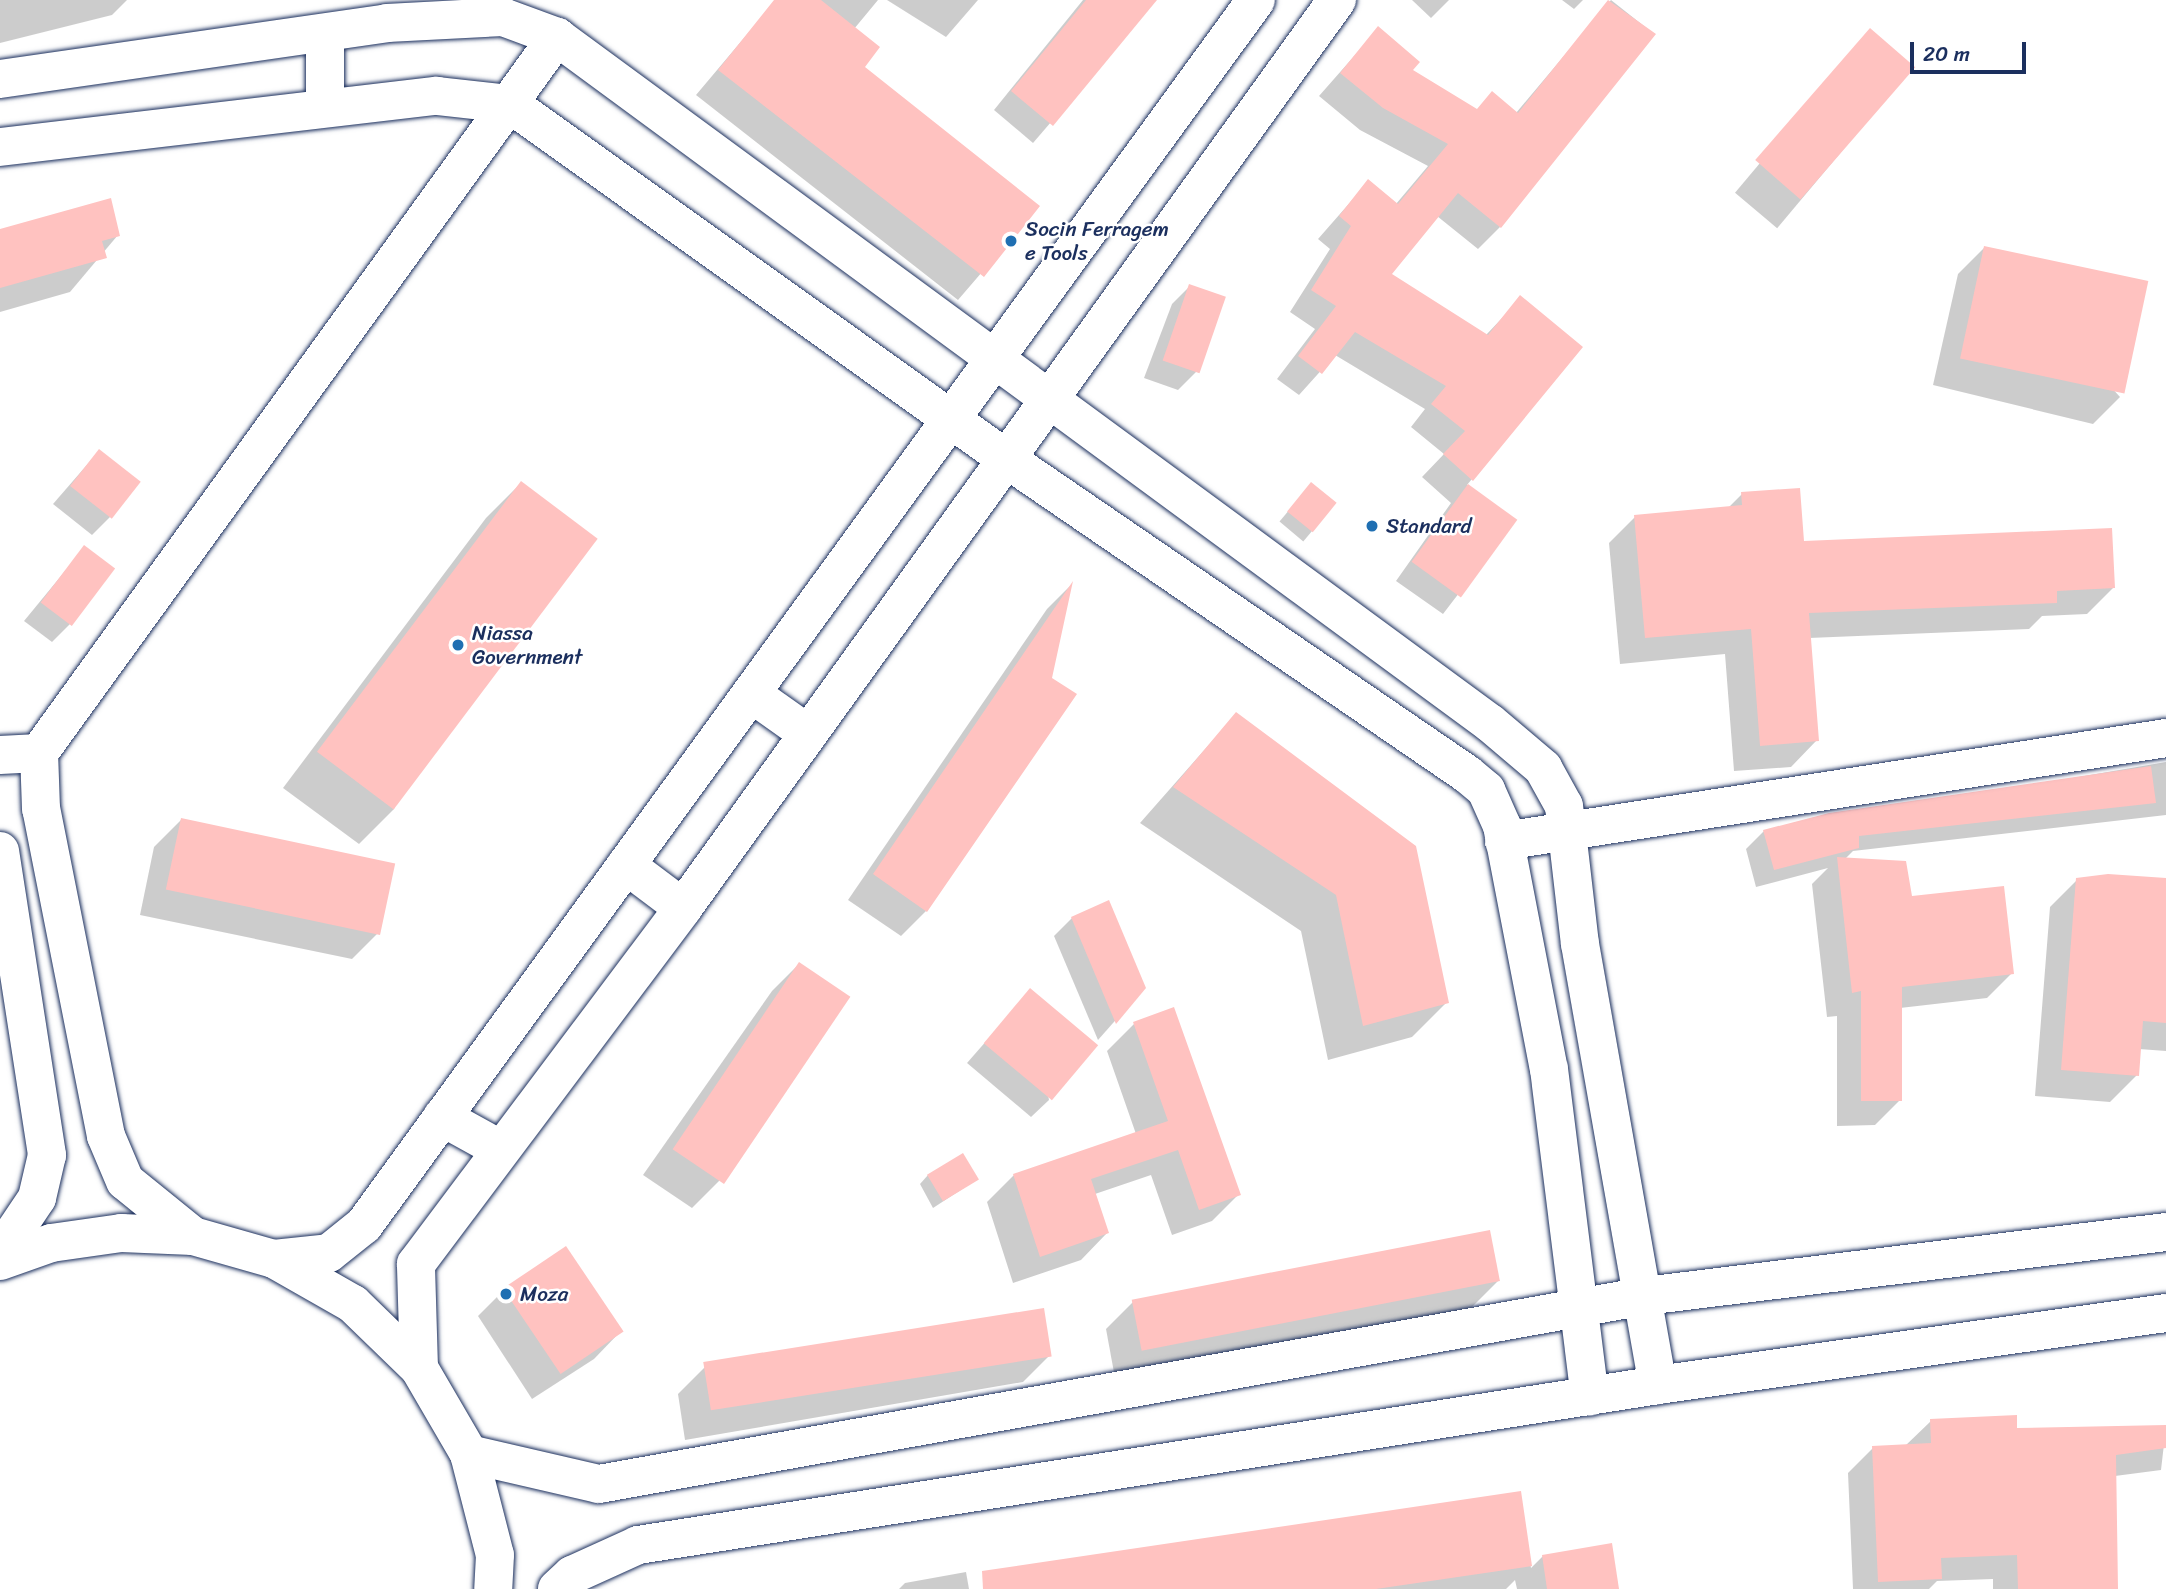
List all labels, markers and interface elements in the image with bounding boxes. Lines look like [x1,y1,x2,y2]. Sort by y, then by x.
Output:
scale bar [1914,28,2030,72]
text: 20 m [1923,35,1970,73]
place label: Socin Ferragem e Tools [1025,216,1169,266]
marker: Socin Ferragem e Tools [1003,233,1019,249]
place label: Standard [1386,513,1472,539]
marker: Standard [1364,518,1380,534]
place label: Niassa Government [472,620,582,670]
marker: Niassa Government [450,637,466,653]
place label: Moza [520,1281,568,1307]
marker: Moza [498,1286,514,1302]

